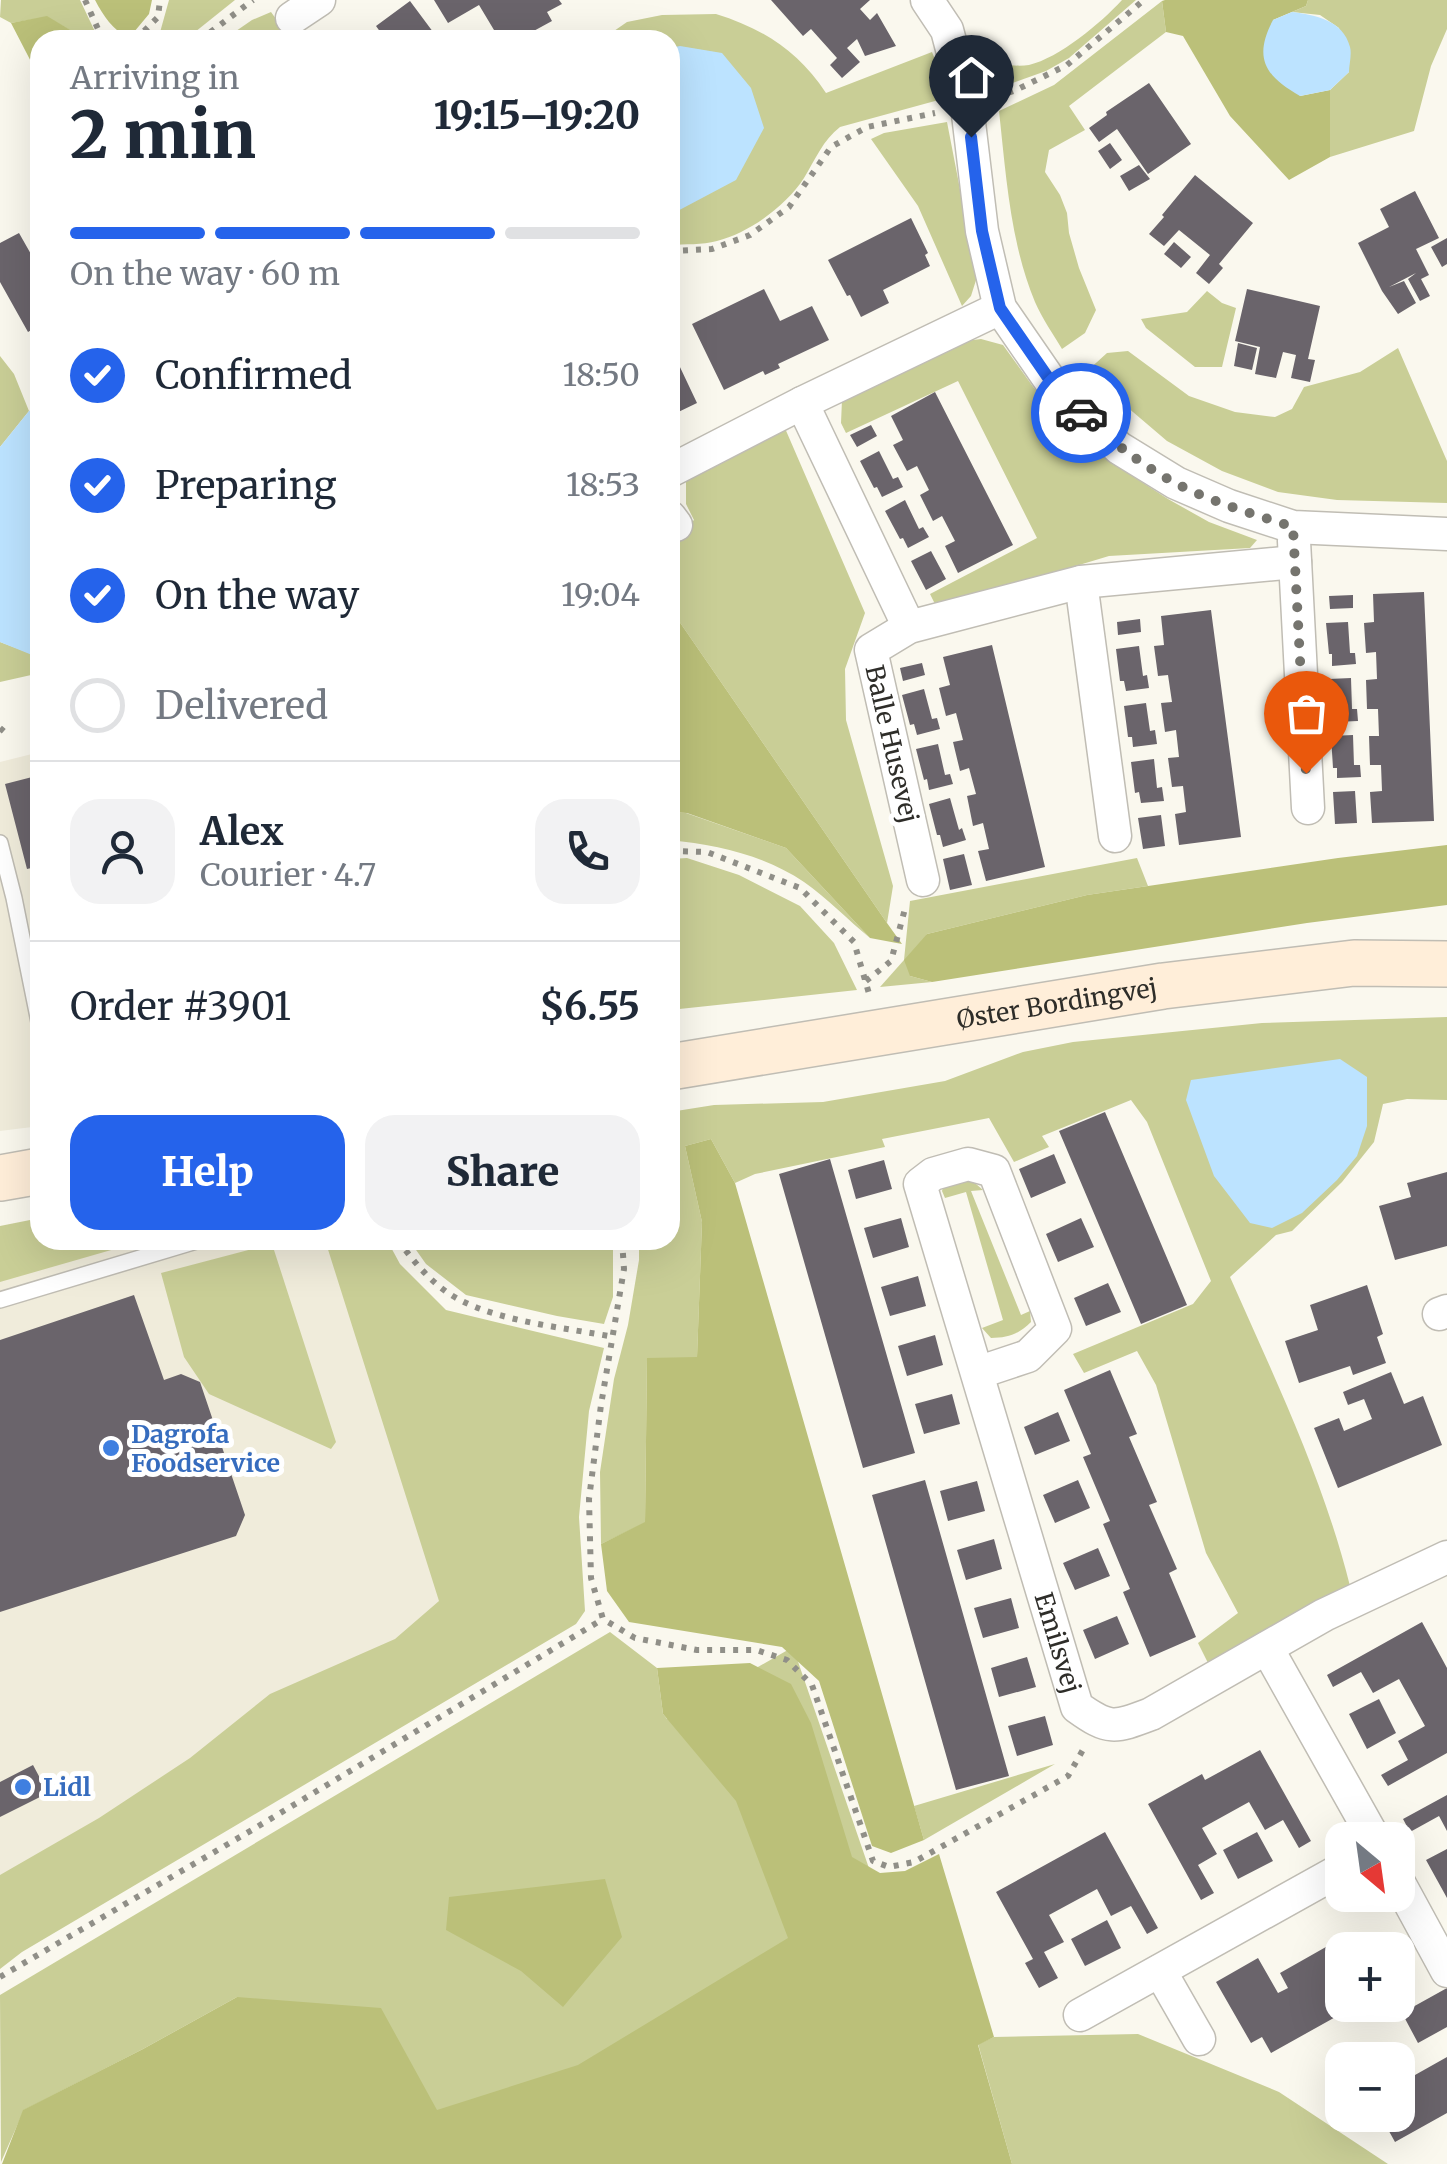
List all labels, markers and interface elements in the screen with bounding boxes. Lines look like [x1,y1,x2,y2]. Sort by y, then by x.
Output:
pin [929,35,1014,138]
icon: home [944,50,999,105]
text: Arriving in [70,58,239,98]
text: 19:15–19:20 [434,92,640,139]
text: 2 min [70,94,256,176]
text: On the way · 60 m [70,254,340,294]
icon: check [70,348,125,403]
text: Confirmed [155,352,352,399]
text: 18:50 [563,355,640,395]
courier [1031,363,1131,463]
icon: car [1054,386,1109,441]
icon: check [70,458,125,513]
text: Preparing [155,462,337,509]
text: 18:53 [566,465,640,505]
icon: check [70,568,125,623]
text: On the way [155,572,359,619]
text: 19:04 [561,575,640,615]
street label: Balle Husevej [858,662,926,826]
pin [1264,671,1349,774]
text: Delivered [155,682,328,729]
icon: bag [1279,686,1334,741]
button: person [70,799,175,904]
button: phone [535,799,640,904]
text: Alex [200,808,284,855]
text: Courier · 4.7 [200,855,376,895]
street label: Øster Bordingvej [954,971,1159,1036]
text: Order #3901 [70,983,291,1030]
text: $6.55 [539,983,640,1030]
button: Help [70,1115,345,1230]
button: Share [365,1115,640,1230]
place label: Dagrofa Foodservice [131,1418,280,1479]
marker: Dagrofa Foodservice [100,1437,122,1459]
street label: Emilsvej [1028,1589,1088,1697]
place label: Lidl [43,1771,91,1803]
marker: Lidl [12,1776,34,1798]
north arrow [1325,1822,1415,1912]
map controls [1325,1822,1415,2132]
button: + [1325,1932,1415,2022]
button: − [1325,2042,1415,2132]

